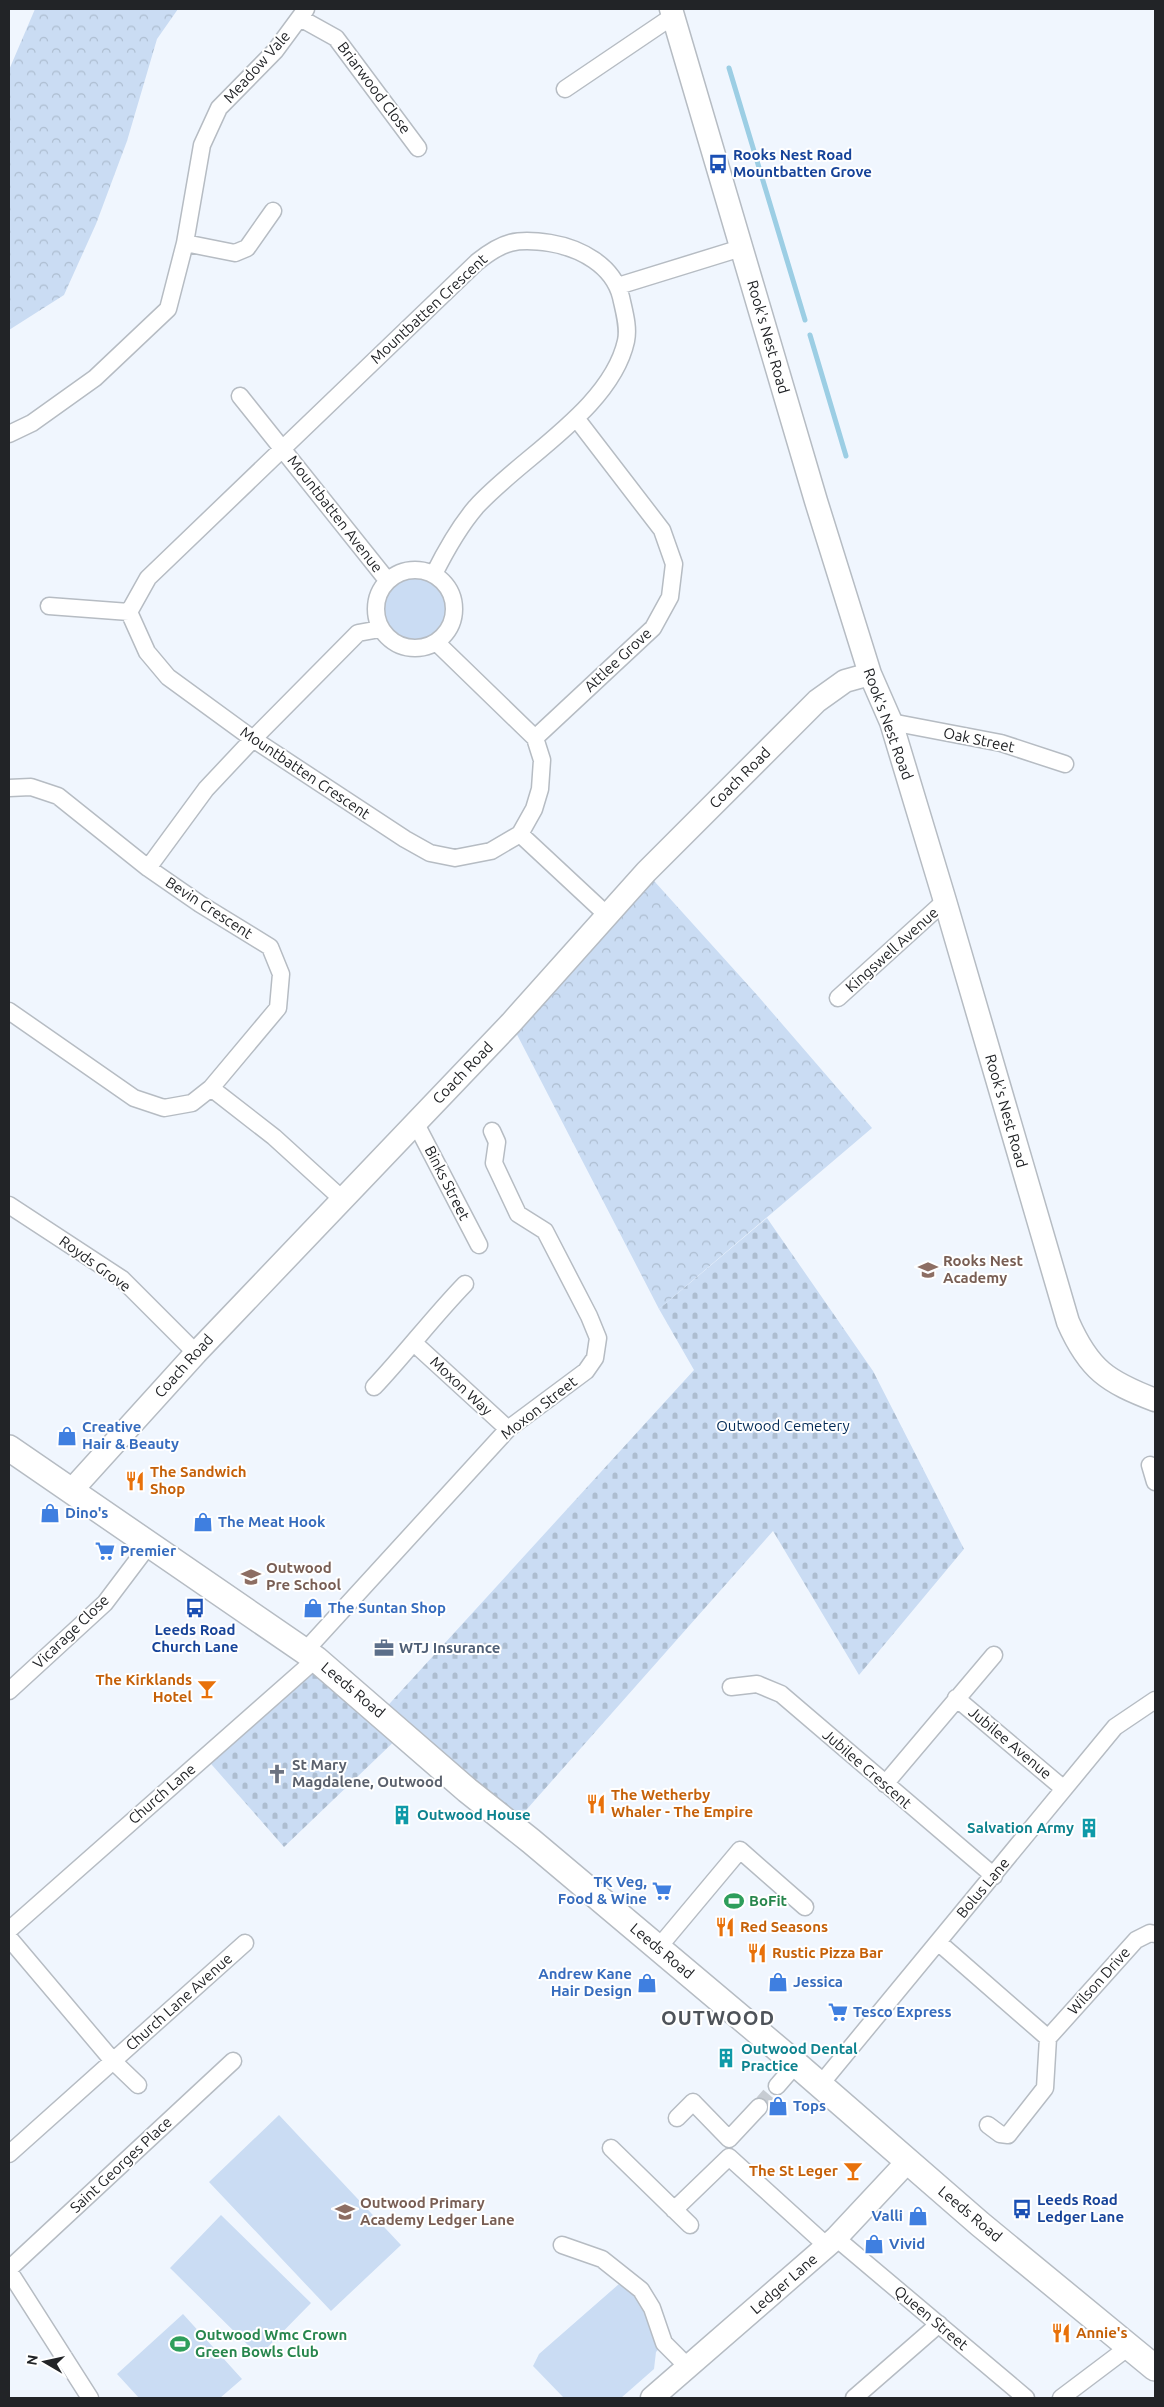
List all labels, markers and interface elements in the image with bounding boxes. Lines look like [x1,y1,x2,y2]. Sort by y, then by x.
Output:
street label: Meadow Vale [220,27,293,106]
street label: Briarwood Close [334,38,414,137]
place label: Rooks Nest Road Mountbatten Grove [733,146,872,180]
bus stop icon: Rooks Nest Road Mountbatten Grove [707,153,729,175]
street label: Mountbatten Crescent [367,250,490,367]
street label: Rook's Nest Road [744,278,793,396]
street label: Mountbatten Avenue [284,452,386,576]
street label: Attlee Grove [581,624,655,695]
street label: Rook's Nest Road [860,666,917,782]
street label: Mountbatten Crescent [237,723,373,822]
street label: Oak Street [942,724,1016,755]
street label: Coach Road [706,744,774,812]
street label: Bevin Crescent [163,873,256,942]
street label: Kingswell Avenue [842,904,941,996]
street label: Coach Road [429,1038,496,1107]
street label: Rook's Nest Road [982,1052,1031,1170]
street label: Binks Street [421,1143,473,1223]
street label: Royds Grove [56,1232,134,1295]
place label: Rooks Nest Academy [943,1252,1024,1286]
school or university icon: Rooks Nest Academy [917,1259,939,1281]
street label: Coach Road [151,1331,216,1401]
street label: Moxon Way [427,1353,496,1419]
street label: Moxon Street [497,1373,580,1443]
park label: Outwood Cemetery [716,1417,850,1434]
place label: Creative Hair & Beauty [82,1418,179,1452]
shop icon: Creative Hair & Beauty [56,1425,78,1447]
place label: The Sandwich Shop [150,1463,247,1497]
restaurant icon: The Sandwich Shop [124,1470,146,1492]
shop icon: Dino's [39,1502,61,1524]
place label: Dino's [65,1504,108,1521]
shop icon: The Meat Hook [192,1511,214,1533]
place label: The Meat Hook [218,1513,326,1530]
supermarket icon: Premier [94,1540,116,1562]
place label: Premier [120,1542,177,1559]
place label: Outwood Pre School [266,1559,341,1593]
school or university icon: Outwood Pre School [240,1566,262,1588]
street label: Vicarage Close [29,1591,112,1672]
bus stop icon: Leeds Road Church Lane [184,1597,206,1619]
shop icon: The Suntan Shop [302,1597,324,1619]
place label: The Suntan Shop [328,1599,446,1616]
place label: Leeds Road Church Lane [152,1621,238,1655]
office icon: WTJ Insurance [373,1637,395,1659]
place label: WTJ Insurance [399,1639,500,1656]
street label: Leeds Road [318,1658,388,1721]
place label: The Kirklands Hotel [95,1671,192,1705]
bar icon: The Kirklands Hotel [196,1678,218,1700]
street label: Jubilee Avenue [965,1703,1055,1782]
street label: Jubilee Crescent [820,1726,915,1812]
place label: St Mary Magdalene, Outwood [292,1756,443,1790]
street label: Church Lane [125,1760,199,1827]
church icon: St Mary Magdalene, Outwood [266,1763,288,1785]
place label: The Wetherby Whaler - The Empire [611,1786,753,1820]
restaurant icon: The Wetherby Whaler - The Empire [585,1793,607,1815]
building icon: Outwood House [391,1804,413,1826]
place label: Outwood House [417,1806,531,1823]
building icon: Salvation Army [1078,1817,1100,1839]
place label: Salvation Army [967,1819,1074,1836]
street label: Bolus Lane [953,1854,1013,1921]
place label: TK Veg, Food & Wine [558,1873,647,1907]
supermarket icon: TK Veg, Food & Wine [651,1880,673,1902]
sports icon: BoFit [723,1890,745,1912]
place label: BoFit [749,1892,788,1909]
restaurant icon: Red Seasons [714,1916,736,1938]
place label: Red Seasons [740,1918,828,1935]
street label: Leeds Road [627,1919,697,1982]
restaurant icon: Rustic Pizza Bar [746,1942,768,1964]
place label: Rustic Pizza Bar [772,1944,884,1961]
street label: Wilson Drive [1064,1944,1133,2018]
street label: Church Lane Avenue [122,1949,235,2054]
place label: Andrew Kane Hair Design [538,1965,632,1999]
shop icon: Jessica [767,1971,789,1993]
shop icon: Andrew Kane Hair Design [636,1972,658,1994]
place label: Jessica [793,1973,843,1990]
supermarket icon: Tesco Express [827,2001,849,2023]
place label: Tesco Express [853,2003,952,2020]
district label: OUTWOOD [661,2006,775,2029]
place label: Outwood Dental Practice [741,2040,858,2074]
building icon: Outwood Dental Practice [715,2047,737,2069]
shop icon: Tops [767,2095,789,2117]
place label: Tops [793,2097,826,2114]
street label: Saint Georges Place [66,2113,175,2216]
bar icon: The St Leger [842,2160,864,2182]
place label: The St Leger [749,2162,839,2179]
street label: Leeds Road [935,2182,1005,2245]
place label: Leeds Road Ledger Lane [1037,2191,1124,2225]
place label: Outwood Primary Academy Ledger Lane [360,2194,515,2228]
bus stop icon: Leeds Road Ledger Lane [1011,2198,1033,2220]
school or university icon: Outwood Primary Academy Ledger Lane [334,2201,356,2223]
shop icon: Valli [907,2205,929,2227]
place label: Valli [872,2207,903,2224]
shop icon: Vivid [863,2233,885,2255]
place label: Vivid [889,2235,925,2252]
street label: Ledger Lane [747,2250,821,2317]
street label: Queen Street [891,2282,972,2353]
restaurant icon: Annie's [1050,2322,1072,2344]
place label: Annie's [1076,2324,1128,2341]
place label: Outwood Wmc Crown Green Bowls Club [195,2326,347,2360]
sports icon: Outwood Wmc Crown Green Bowls Club [169,2333,191,2355]
north arrow [20,2337,70,2387]
text: N [23,2354,41,2366]

